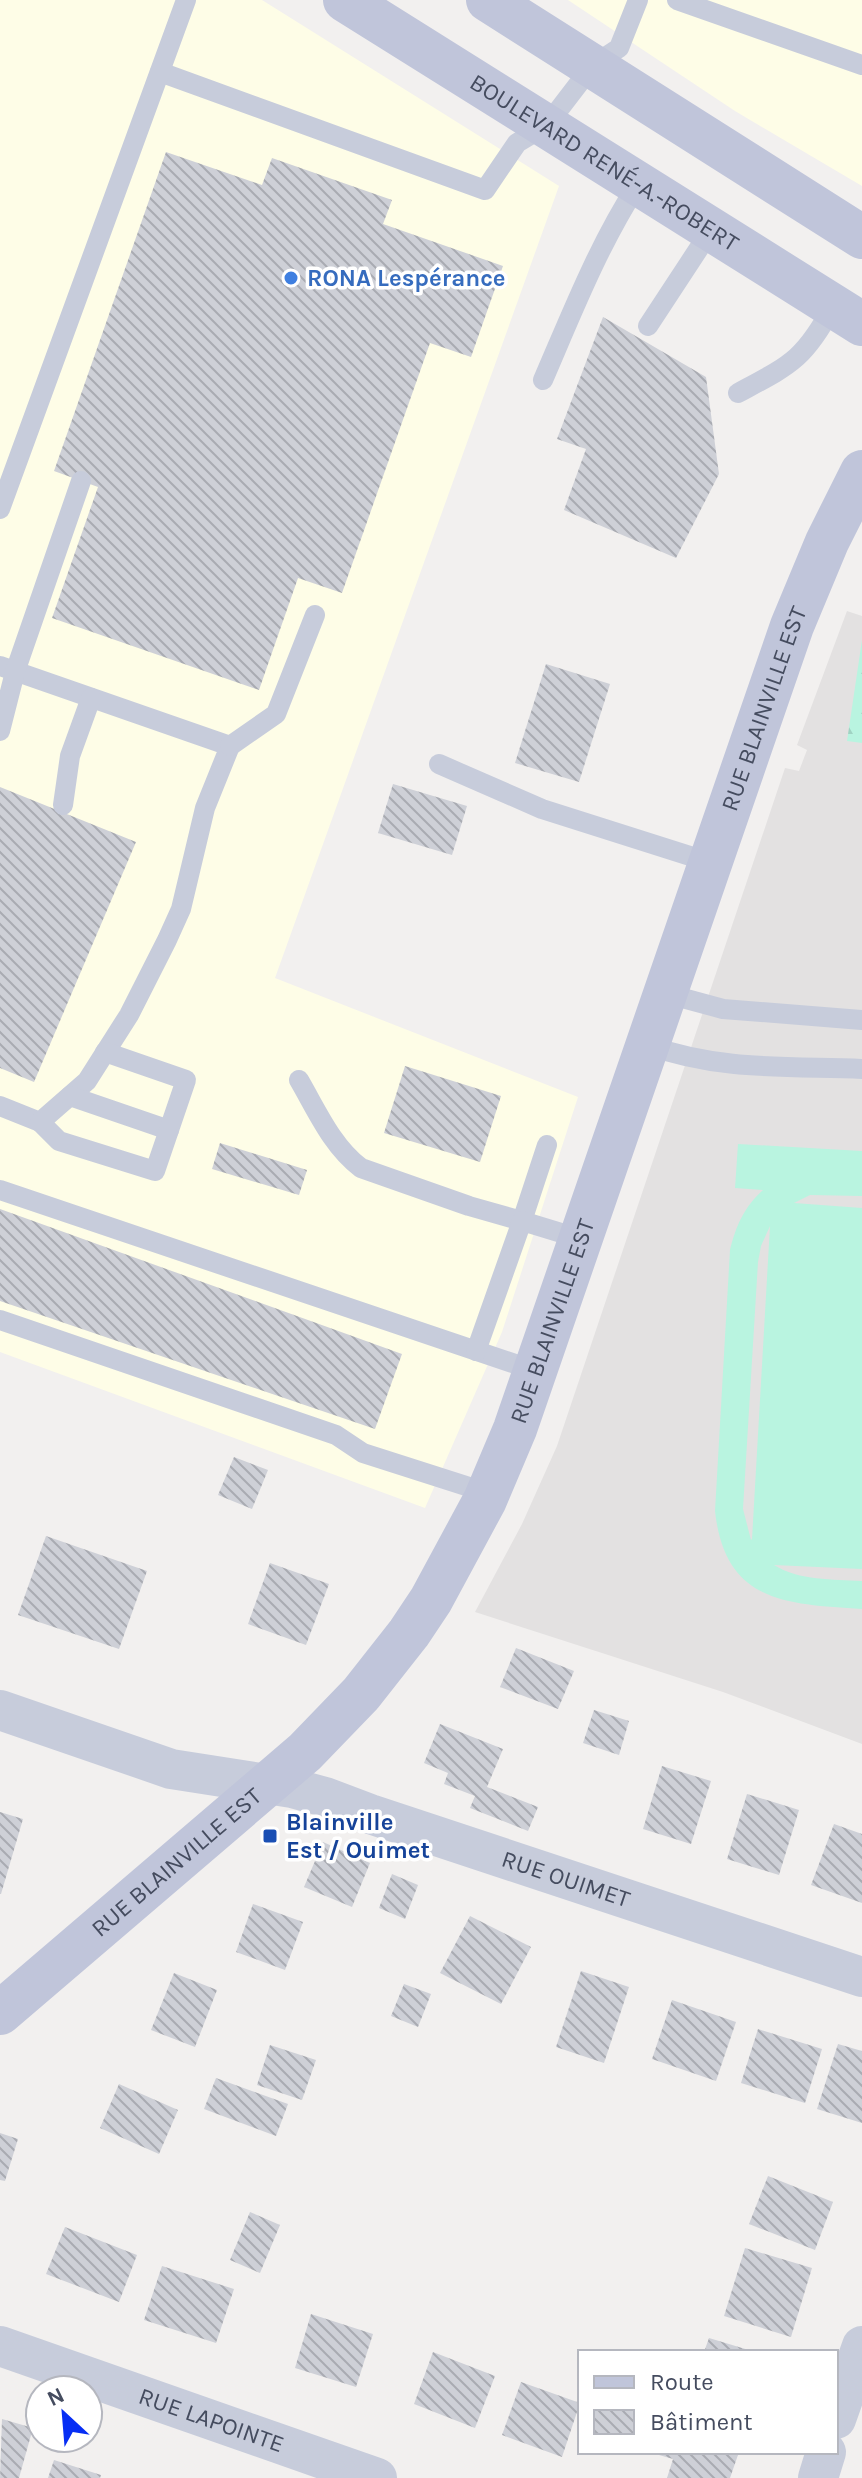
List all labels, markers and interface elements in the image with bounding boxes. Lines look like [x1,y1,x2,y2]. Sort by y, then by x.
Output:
street label: BOULEVARD RENÉ-A.-ROBERT [465,68,744,257]
place label: RONA Lespérance [307,264,506,292]
marker: RONA Lespérance [282,269,300,287]
street label: RUE BLAINVILLE EST [715,602,813,815]
street label: RUE BLAINVILLE EST [504,1215,600,1427]
street label: RUE BLAINVILLE EST [86,1782,267,1943]
place label: Blainville Est / Ouimet [286,1808,430,1864]
marker: Blainville Est / Ouimet [261,1827,279,1845]
street label: RUE OUIMET [498,1845,634,1913]
legend [578,2350,838,2454]
text: Route [650,2368,714,2396]
north arrow [24,2374,104,2454]
text: N [43,2382,68,2412]
street label: RUE LAPOINTE [135,2382,288,2458]
text: Bâtiment [650,2408,753,2436]

